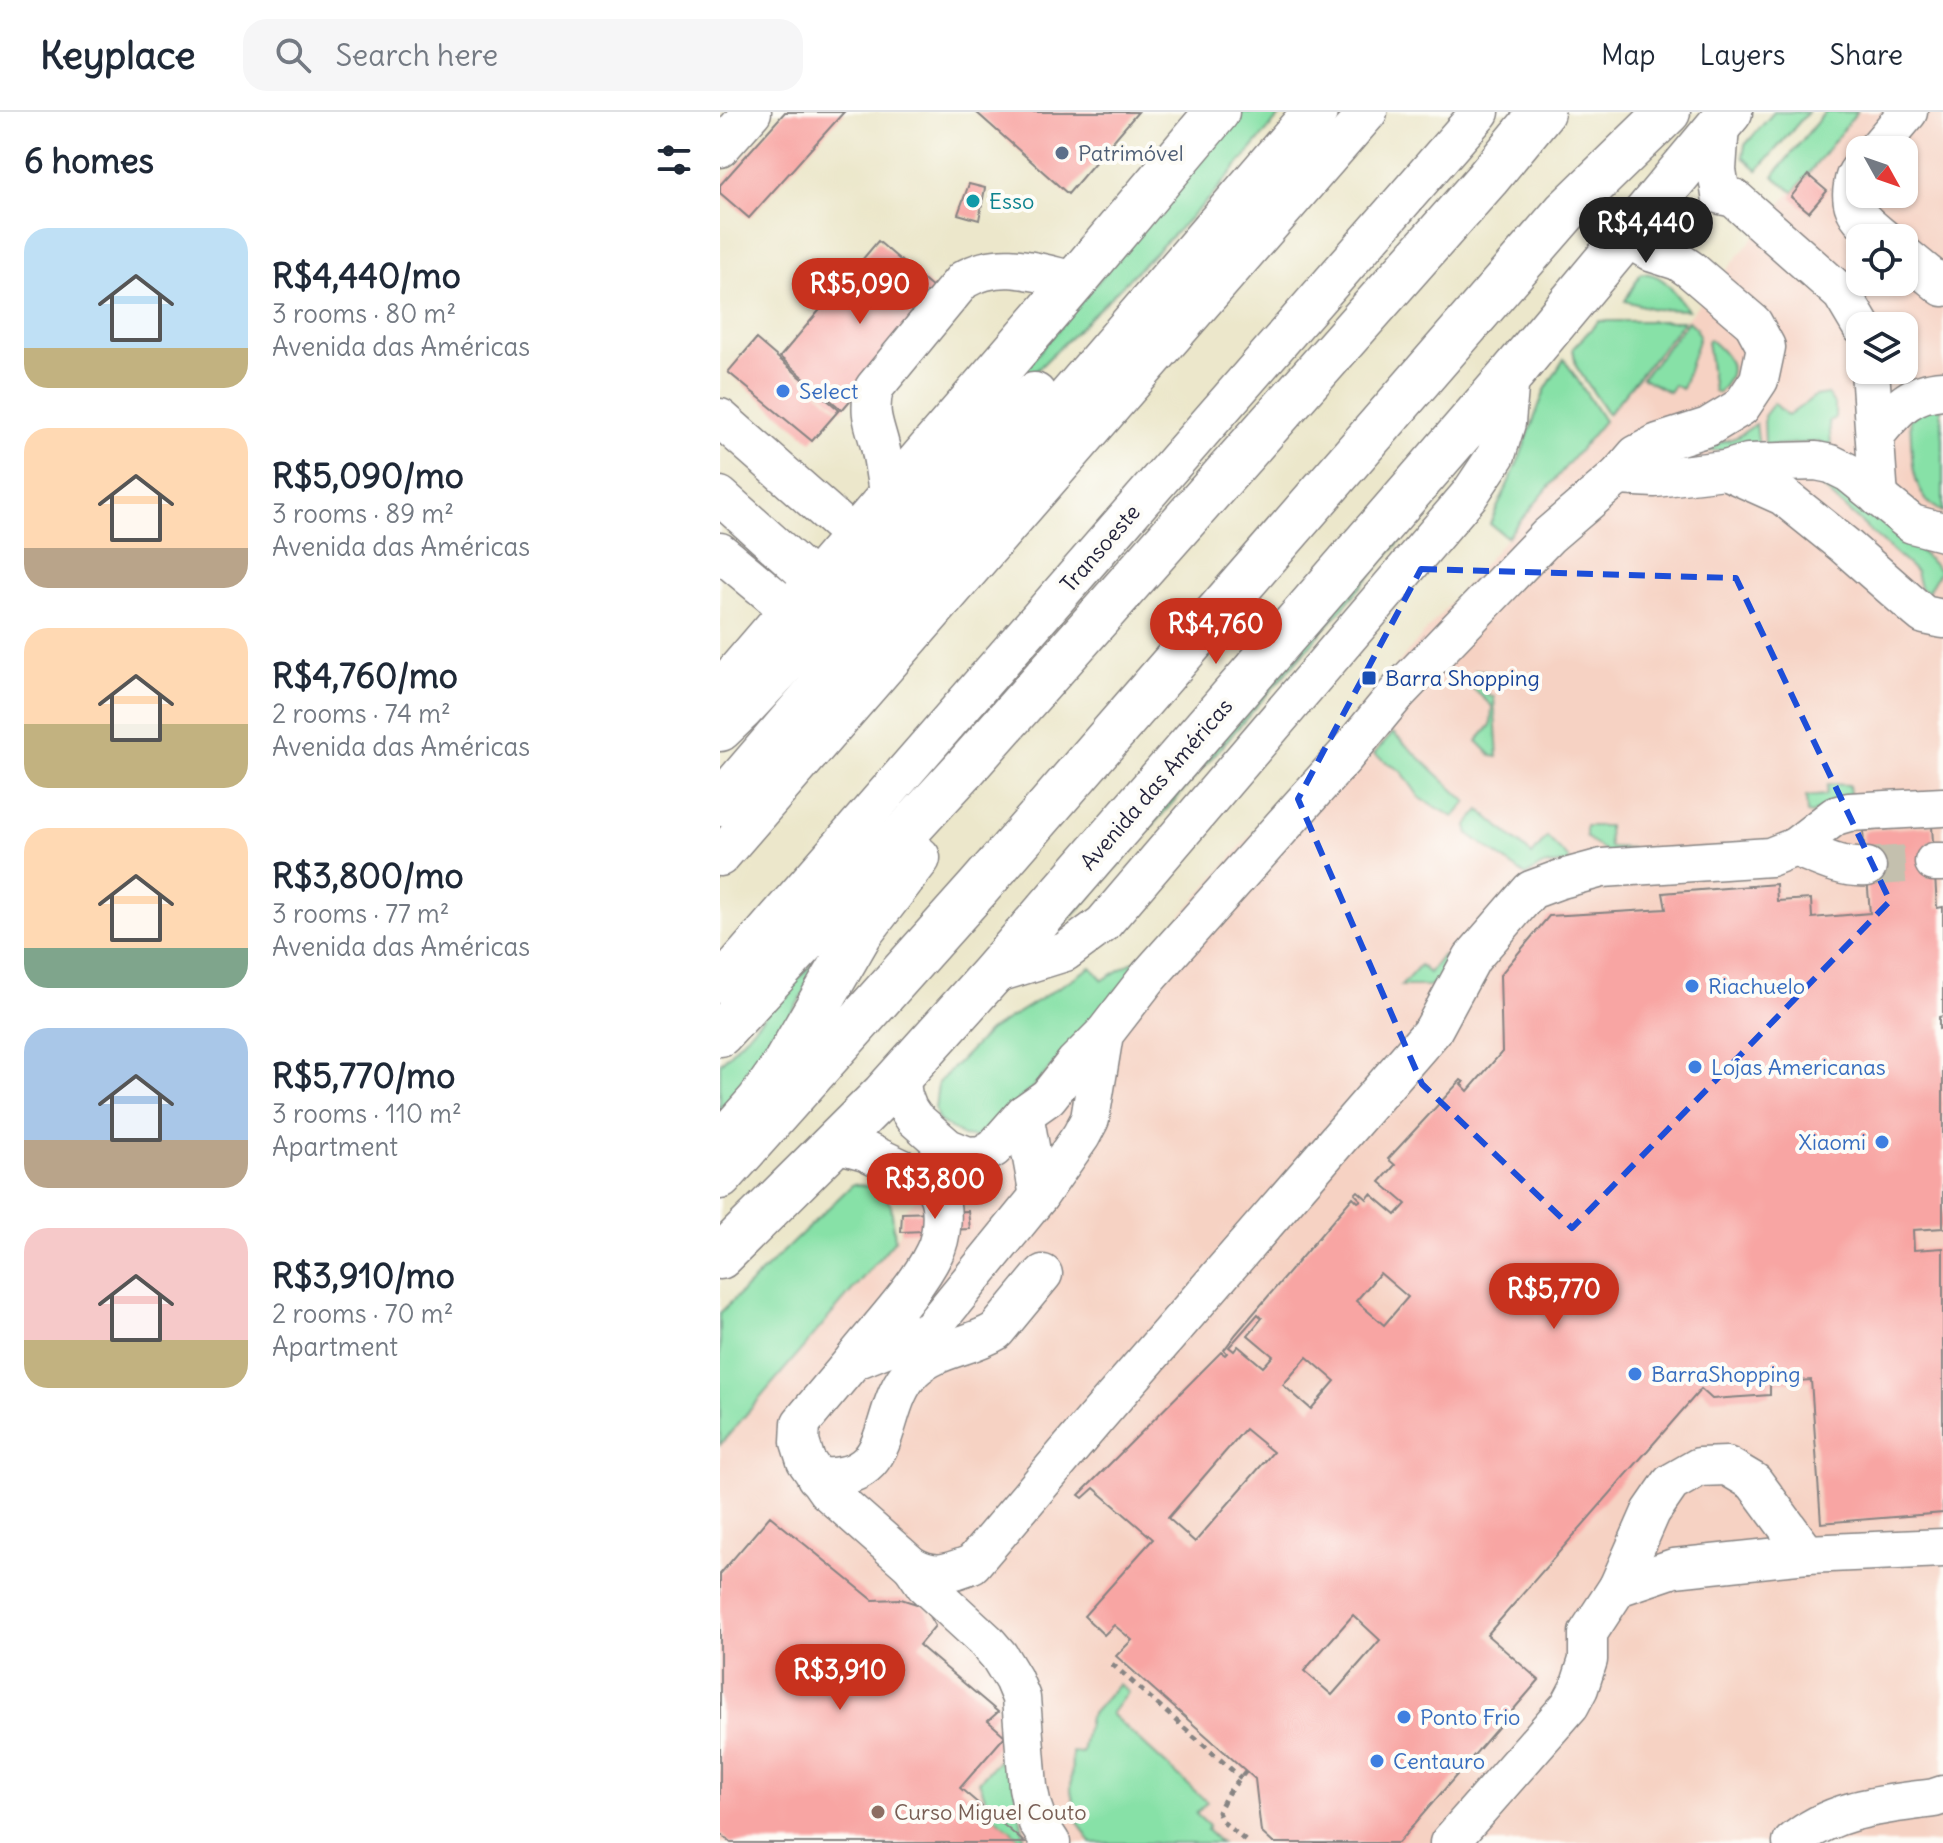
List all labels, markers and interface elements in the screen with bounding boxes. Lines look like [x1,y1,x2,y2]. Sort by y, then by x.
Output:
search box [243,19,803,91]
text: Keyplace [40,32,195,79]
icon: search [271,33,315,77]
text: Search here [335,36,498,74]
text: Map [1601,37,1656,73]
text: Layers [1700,37,1786,73]
text: Share [1830,37,1903,73]
north arrow [1846,136,1918,208]
map controls [1846,136,1918,384]
icon: filters [652,138,696,182]
text: 6 homes [24,139,154,182]
place label: Patrimóvel [1078,139,1184,167]
marker: Patrimóvel [1053,144,1071,162]
place label: Esso [989,187,1034,215]
marker: Esso [964,192,982,210]
pin: R$4,440 [1572,197,1720,265]
text: R$4,440 [1597,206,1695,239]
button: locate [1846,224,1918,296]
text: R$4,440/mo [272,254,461,297]
pin: R$5,090 [786,258,934,326]
icon: home [88,260,184,356]
text: R$5,090 [810,267,910,300]
text: 3 rooms · 80 m² [272,297,456,330]
button: layers [1846,312,1918,384]
text: Avenida das Américas [272,330,530,363]
place label: Select [799,377,859,405]
marker: Select [774,382,792,400]
text: R$5,090/mo [272,454,464,497]
icon: home [88,460,184,556]
text: 3 rooms · 89 m² [272,497,454,530]
street label: Transoeste [1054,498,1146,598]
text: Avenida das Américas [272,530,530,563]
pin: R$4,760 [1142,598,1290,666]
text: R$4,760 [1168,607,1264,640]
text: R$4,760/mo [272,654,458,697]
icon: home [88,660,184,756]
place label: Barra Shopping [1385,664,1540,692]
marker: Barra Shopping [1360,669,1378,687]
street label: Avenida das Américas [1074,692,1238,876]
text: 2 rooms · 74 m² [272,697,451,730]
text: Avenida das Américas [272,730,530,763]
text: R$3,800/mo [272,854,464,897]
icon: home [88,860,184,956]
text: 3 rooms · 77 m² [272,897,450,930]
text: Avenida das Américas [272,930,530,963]
place label: Riachuelo [1708,972,1805,1000]
marker: Riachuelo [1683,977,1701,995]
place label: Lojas Americanas [1711,1053,1886,1081]
text: R$5,770/mo [272,1054,455,1097]
marker: Lojas Americanas [1686,1058,1704,1076]
icon: home [88,1060,184,1156]
text: 3 rooms · 110 m² [272,1097,462,1130]
place label: Xiaomi [1798,1128,1866,1156]
text: Apartment [272,1130,398,1163]
marker: Xiaomi [1873,1133,1891,1151]
pin: R$3,800 [861,1153,1009,1221]
text: R$3,800 [885,1162,985,1195]
text: R$3,910/mo [272,1254,455,1297]
icon: home [88,1260,184,1356]
pin: R$5,770 [1480,1263,1628,1331]
text: R$5,770 [1507,1272,1601,1305]
text: 2 rooms · 70 m² [272,1297,453,1330]
text: Apartment [272,1330,398,1363]
place label: BarraShopping [1651,1360,1801,1388]
marker: BarraShopping [1626,1365,1644,1383]
pin: R$3,910 [766,1644,914,1712]
text: R$3,910 [793,1653,887,1686]
place label: Ponto Frio [1420,1703,1520,1731]
marker: Ponto Frio [1395,1708,1413,1726]
place label: Centauro [1393,1747,1485,1775]
marker: Centauro [1368,1752,1386,1770]
place label: Curso Miguel Couto [894,1798,1087,1826]
marker: Curso Miguel Couto [869,1803,887,1821]

